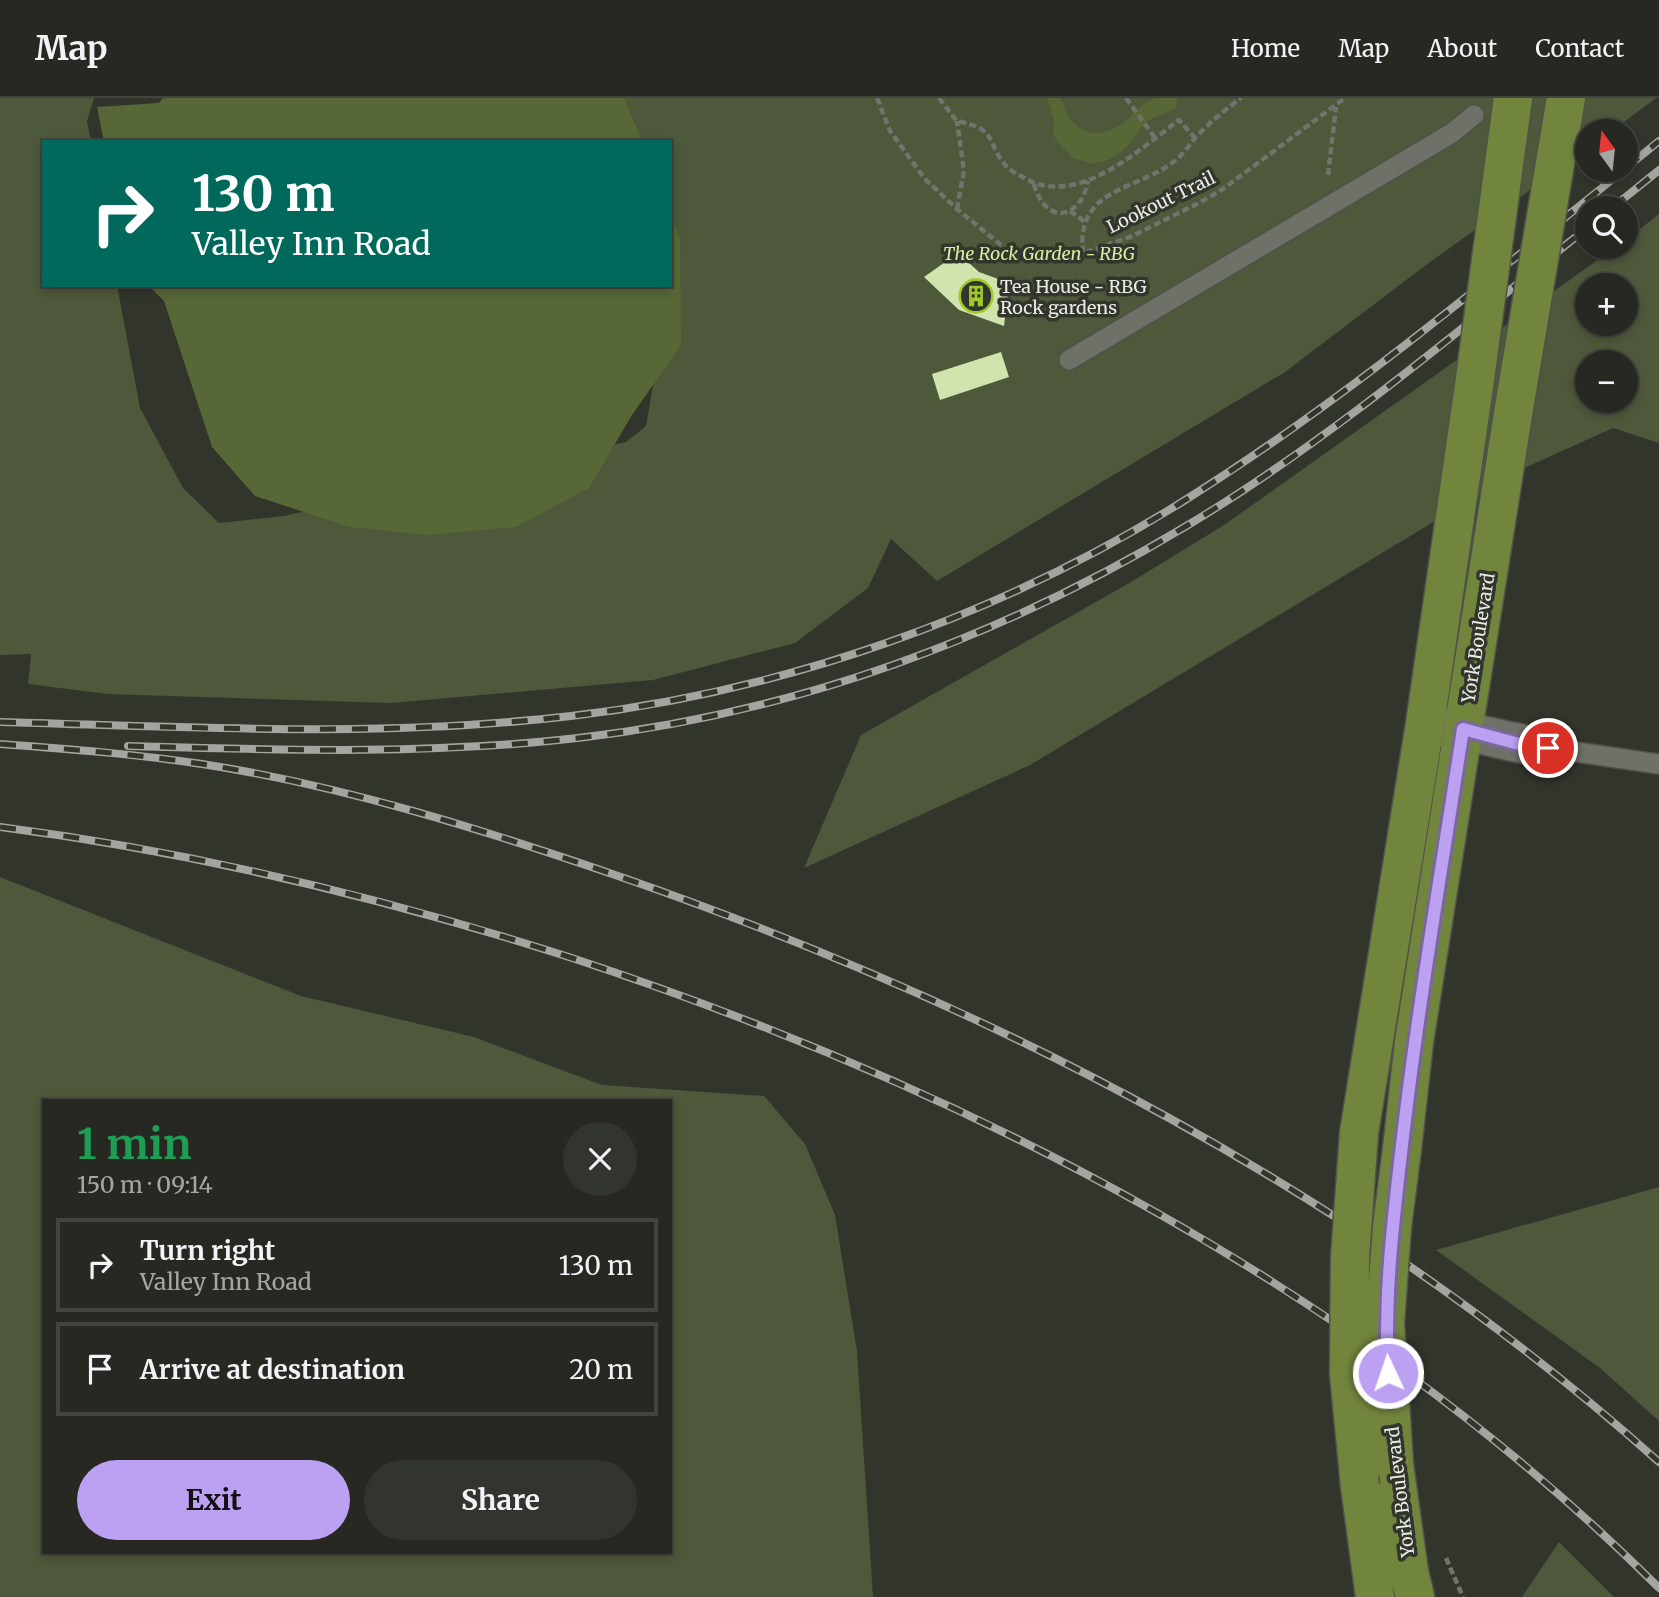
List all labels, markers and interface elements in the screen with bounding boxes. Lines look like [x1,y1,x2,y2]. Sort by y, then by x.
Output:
text: Map [35,28,108,69]
text: Home [1231,33,1300,64]
text: Map [1338,33,1389,64]
text: About [1427,33,1497,64]
text: Contact [1535,33,1624,64]
north arrow [1575,119,1638,182]
map controls [1575,119,1638,413]
text: 130 m [192,163,335,224]
street label: Lookout Trail [1103,166,1219,238]
icon: right [77,168,168,259]
button: search [1575,196,1638,259]
text: Valley Inn Road [192,224,431,264]
park label: The Rock Garden - RBG [943,242,1135,265]
button: + [1575,273,1638,336]
place label: Tea House - RBG Rock gardens [1000,275,1147,319]
building icon: Tea House - RBG Rock gardens [957,277,995,315]
button: − [1575,350,1638,413]
street label: York Boulevard [1456,571,1500,706]
pin [1518,718,1578,778]
icon: arrive [1529,729,1567,767]
text: 1 min [77,1118,191,1170]
button: close [563,1122,637,1196]
text: 150 m · 09:14 [77,1170,213,1199]
text: Turn right [140,1234,275,1267]
icon: right [81,1246,119,1284]
text: 130 m [559,1249,633,1282]
text: Valley Inn Road [140,1267,312,1296]
position arrow [1351,1336,1425,1410]
icon: arrive [81,1350,119,1388]
text: Arrive at destination [140,1353,405,1386]
text: 20 m [569,1353,633,1386]
street label: York Boulevard [1381,1425,1420,1560]
button: Exit [77,1460,350,1540]
button: Share [364,1460,637,1540]

